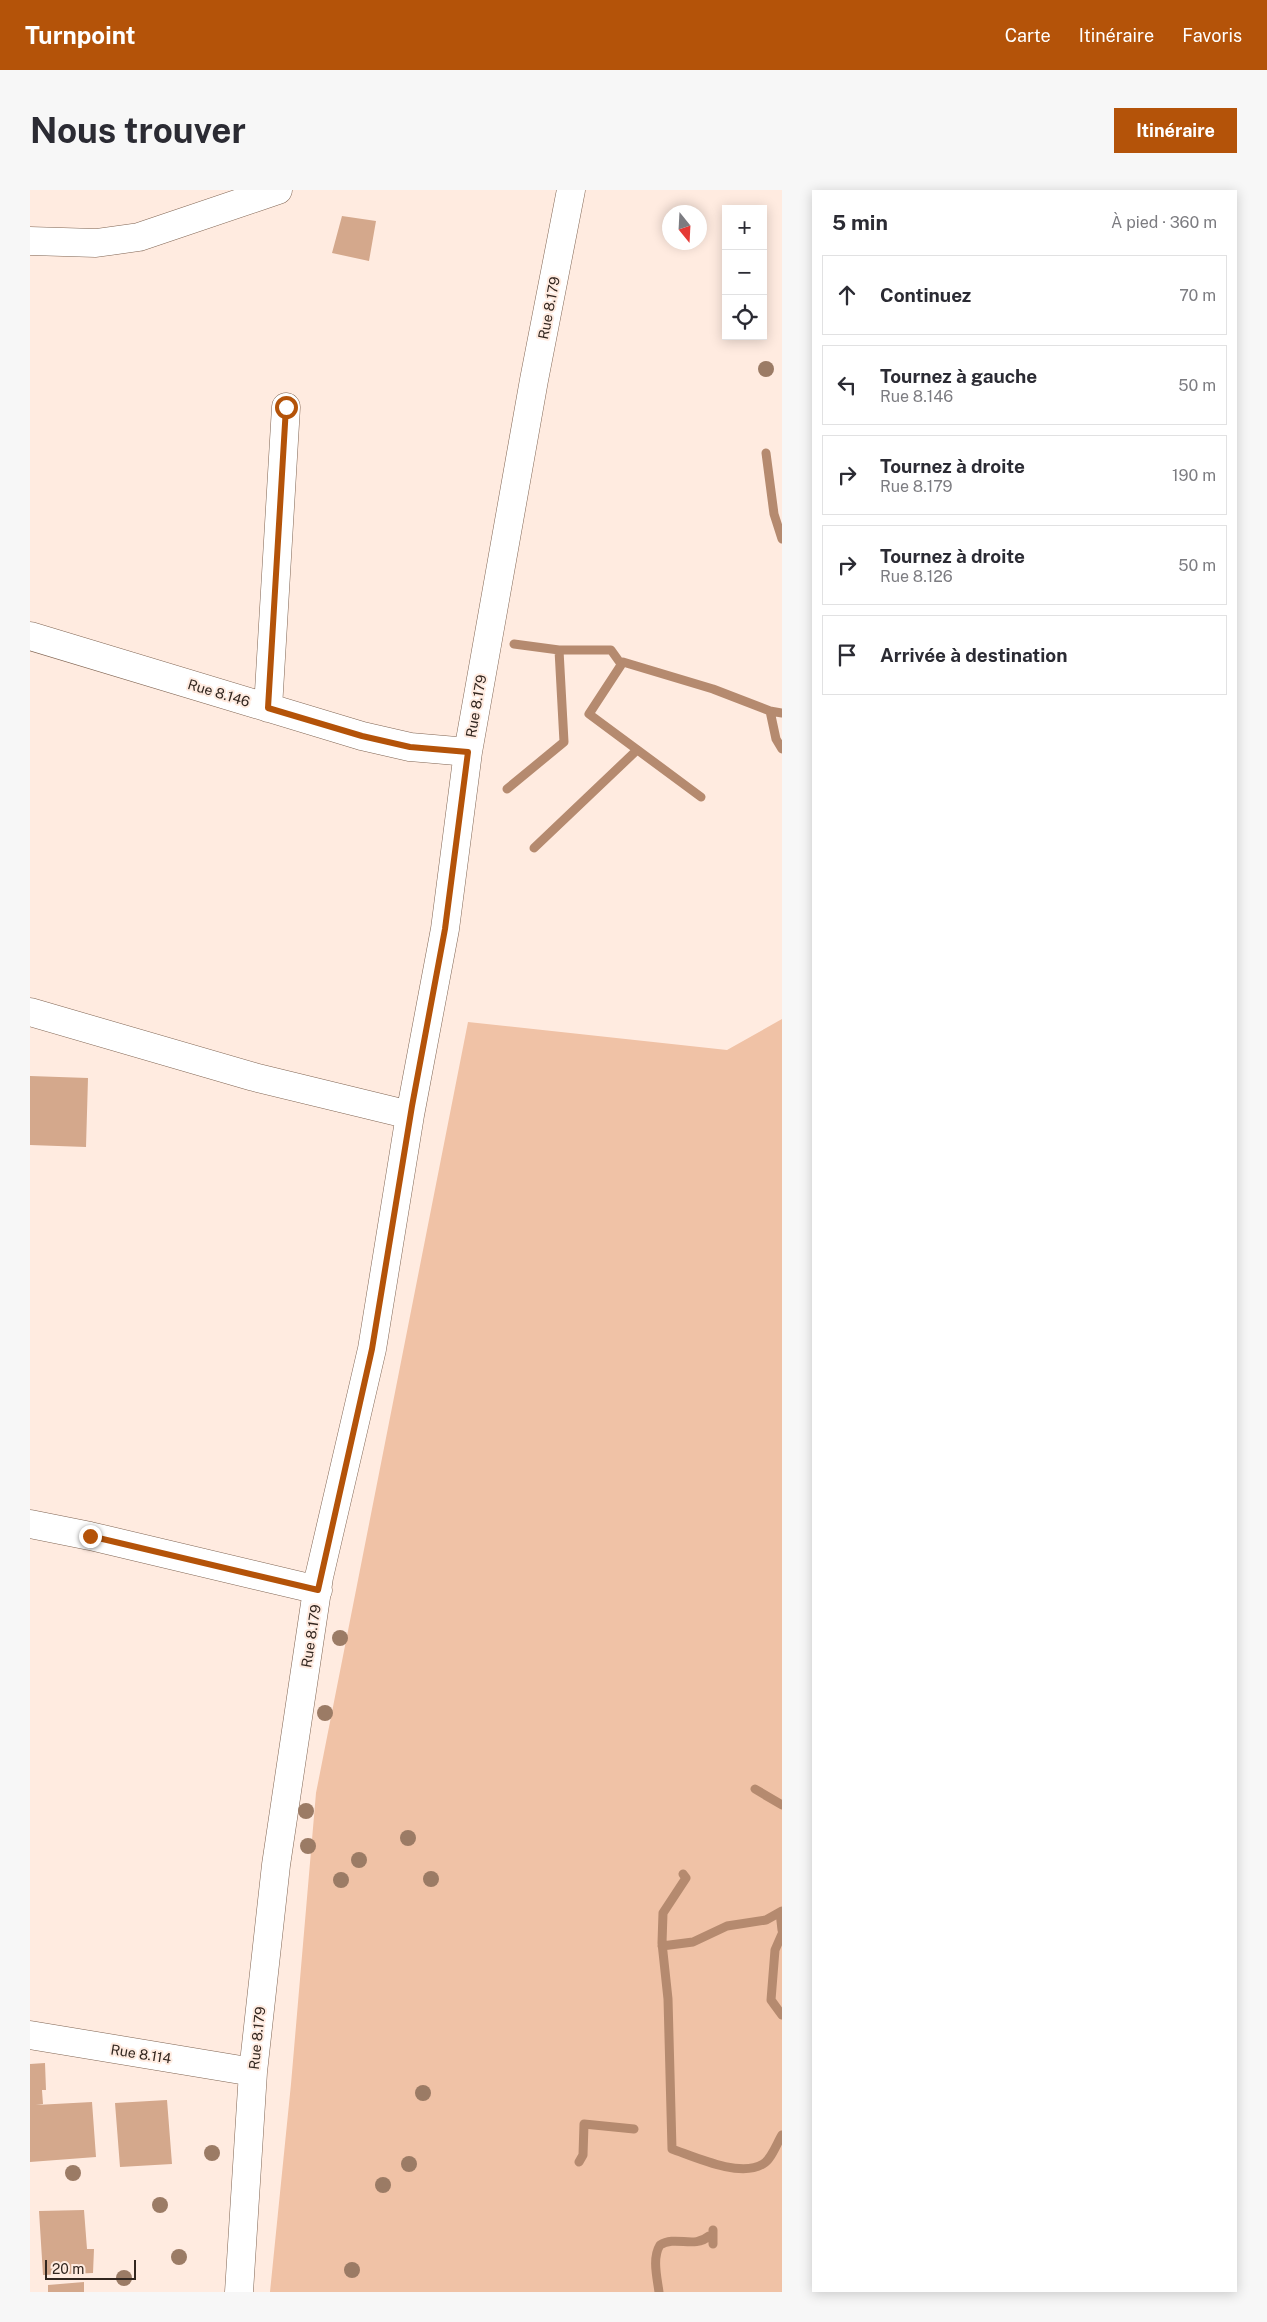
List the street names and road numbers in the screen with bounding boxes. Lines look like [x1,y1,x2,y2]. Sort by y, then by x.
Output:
street label: Rue 8.179 [535,275,563,341]
street label: Rue 8.179 [463,673,489,739]
street label: Rue 8.146 [186,676,252,710]
street label: Rue 8.179 [298,1603,324,1669]
street label: Rue 8.179 [246,2005,268,2070]
street label: Rue 8.114 [110,2041,173,2067]

